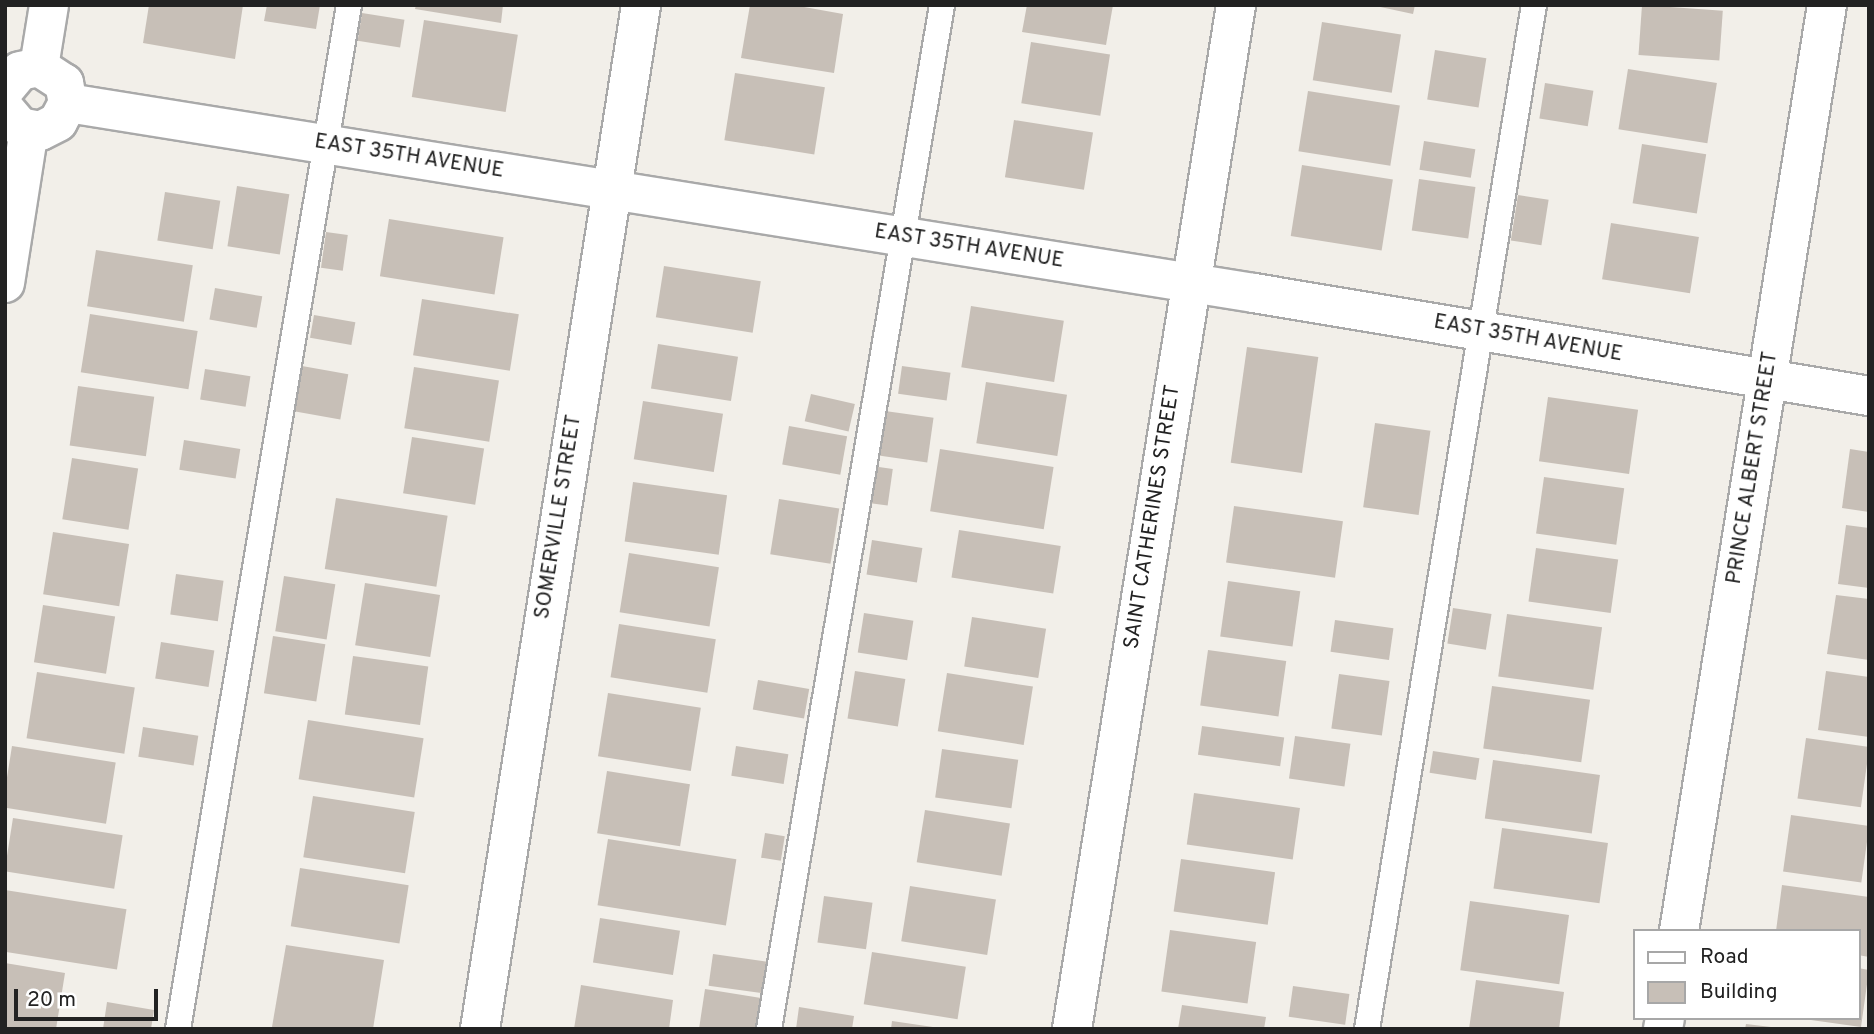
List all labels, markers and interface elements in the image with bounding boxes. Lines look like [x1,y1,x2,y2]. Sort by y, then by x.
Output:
street label: EAST 35TH AVENUE [312,129,506,185]
street label: EAST 35TH AVENUE [872,219,1066,275]
street label: EAST 35TH AVENUE [1431,310,1625,368]
street label: PRINCE ALBERT STREET [1722,349,1784,587]
street label: SAINT CATHERINES STREET [1120,383,1186,651]
street label: SOMERVILLE STREET [530,413,588,621]
legend [1632,929,1860,1020]
text: Road [1700,944,1749,971]
scale bar [18,974,161,1018]
text: Building [1700,979,1778,1006]
text: 20 m [27,987,76,1014]

